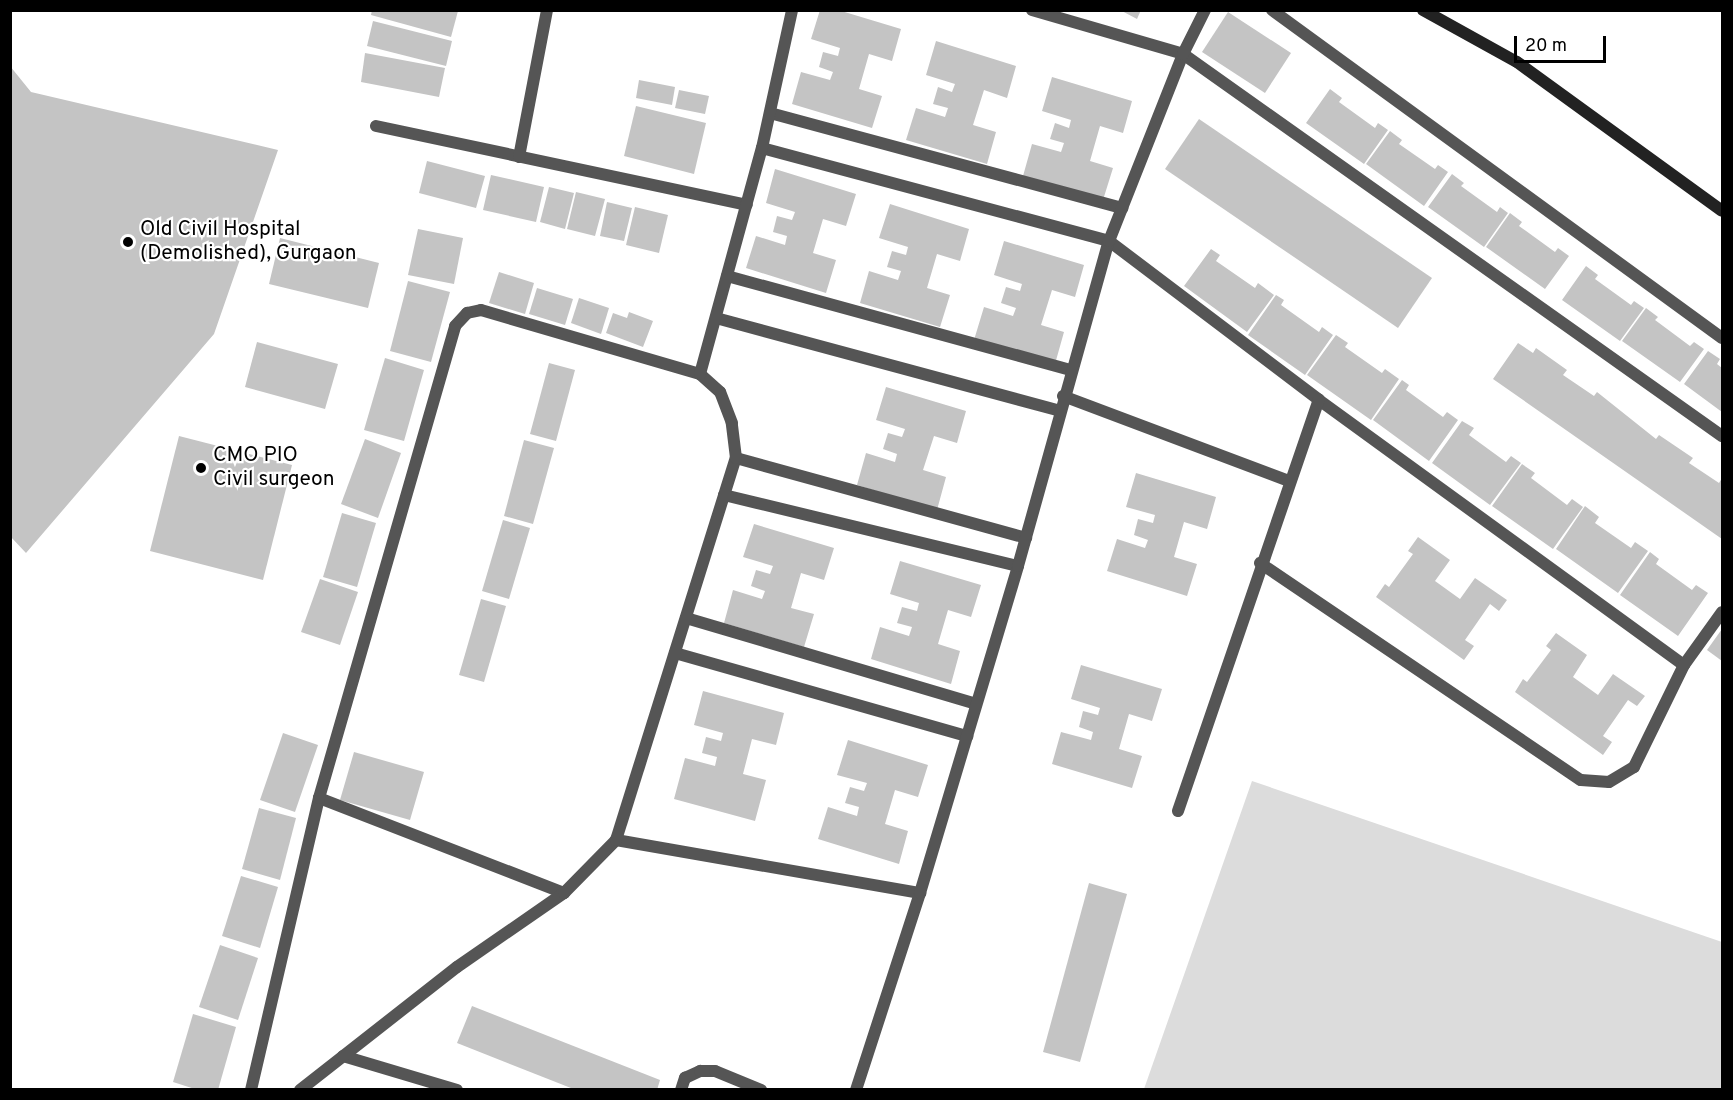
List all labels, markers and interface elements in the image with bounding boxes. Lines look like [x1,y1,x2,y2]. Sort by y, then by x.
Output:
scale bar [1517,24,1608,62]
text: 20 m [1525,35,1567,58]
place label: Old Civil Hospital (Demolished), Gurgaon [140,217,357,267]
marker: Old Civil Hospital (Demolished), Gurgaon [121,235,135,249]
place label: CMO PIO Civil surgeon [213,443,335,493]
marker: CMO PIO Civil surgeon [194,461,208,475]

